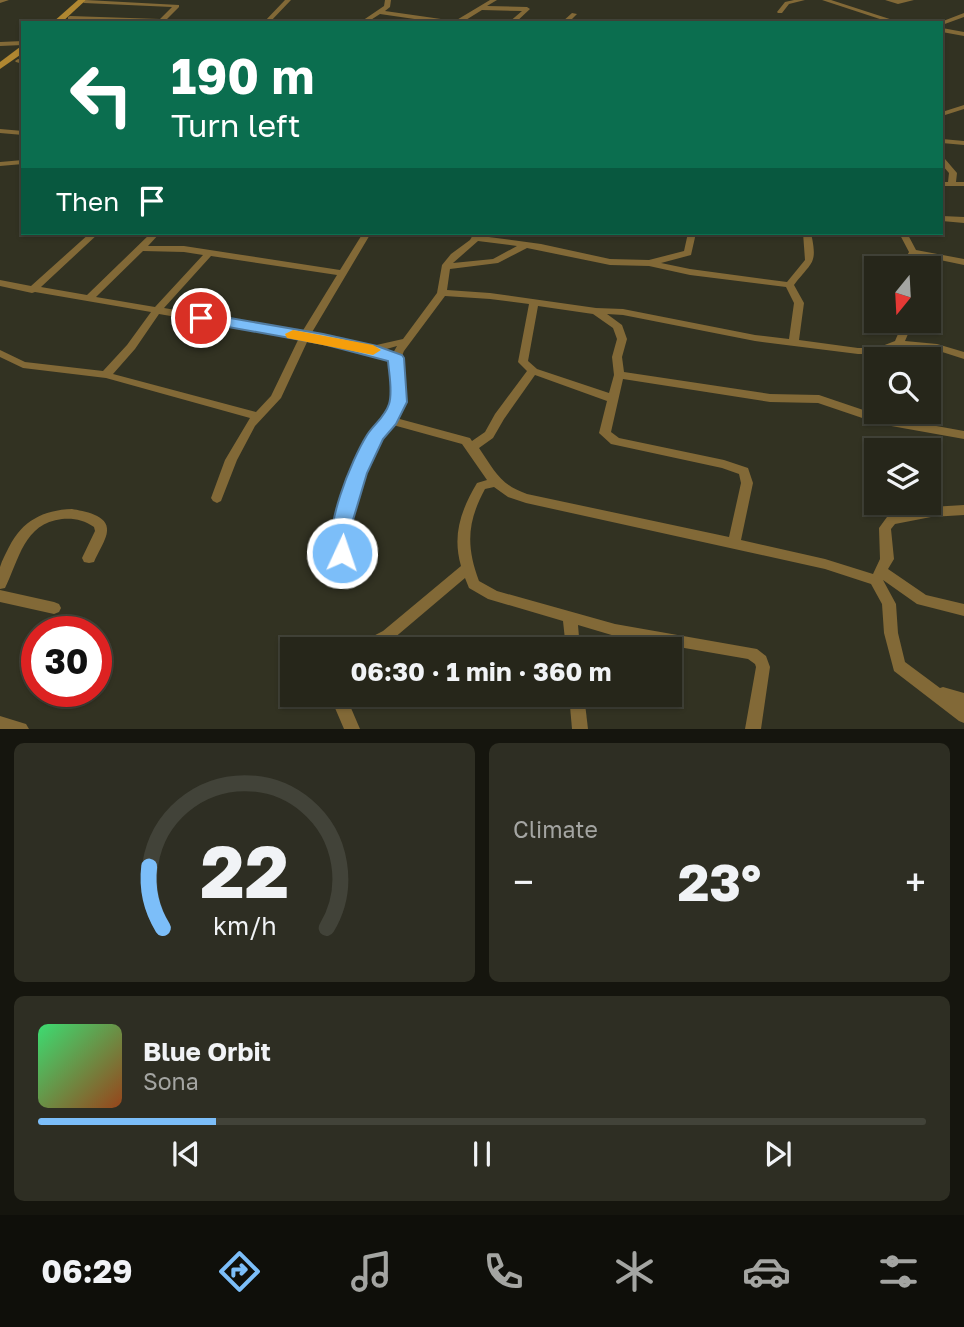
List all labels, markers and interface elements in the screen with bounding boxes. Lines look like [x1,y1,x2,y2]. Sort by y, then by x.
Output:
text: 190 m [171,46,314,105]
icon: left [56,49,147,140]
text: Turn left [171,106,300,144]
icon: arrive [133,182,171,220]
text: Then [56,186,119,217]
north arrow [864,256,942,332]
map controls [864,256,941,515]
pin [171,288,231,348]
icon: arrive [182,299,220,337]
button: search [864,347,941,424]
button: layers [864,438,941,515]
position arrow [305,516,379,590]
speed limit sign: 30 [21,616,112,707]
text: 06:30 · 1 min · 360 m [350,656,612,687]
text: Climate [513,815,598,843]
text: 22 [200,828,289,915]
text: 23° [678,850,761,912]
text: − [513,859,534,904]
text: + [905,859,926,904]
text: km/h [213,910,276,941]
text: Blue Orbit [143,1036,271,1067]
text: Sona [143,1067,199,1095]
icon: previous [167,1135,205,1173]
icon: pause [463,1135,501,1173]
icon: next [759,1135,797,1173]
icon: directions [215,1247,264,1296]
icon: music [347,1247,396,1296]
icon: phone [479,1247,528,1296]
icon: climate [610,1247,659,1296]
icon: car [742,1247,791,1296]
icon: filters [874,1247,923,1296]
text: 06:29 [41,1252,133,1290]

